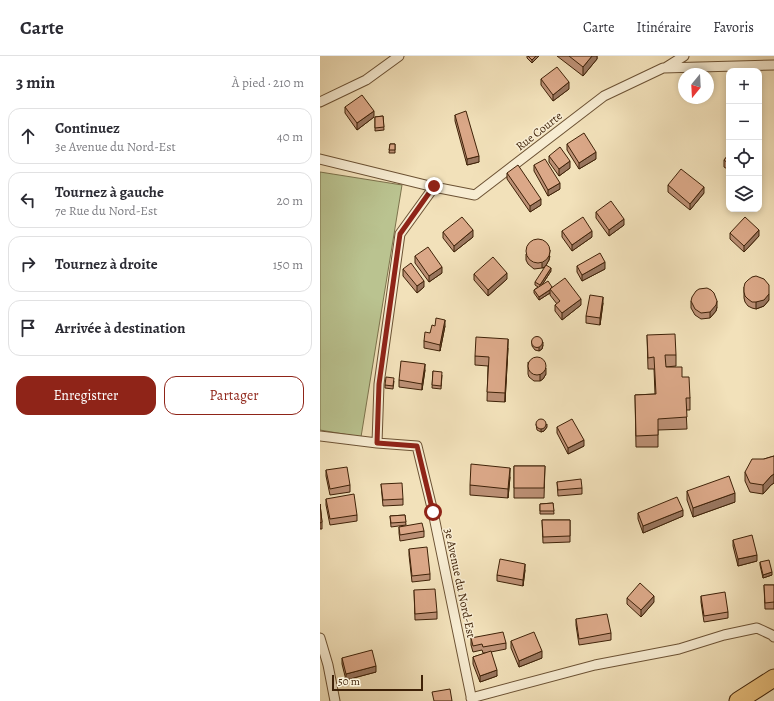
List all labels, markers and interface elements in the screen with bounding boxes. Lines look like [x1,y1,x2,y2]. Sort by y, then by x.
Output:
text: Carte [20,15,64,41]
text: Carte [583,18,614,37]
text: Itinéraire [636,18,691,37]
text: Favoris [713,18,754,37]
north arrow [678,68,714,104]
map controls [726,68,762,212]
button: + [726,68,762,104]
text: 3 min [16,71,55,94]
text: À pied · 210 m [232,74,304,91]
button: − [726,104,762,140]
street label: Rue Courte [512,108,566,154]
text: Continuez [55,118,120,138]
icon: ahead [17,125,39,147]
text: 40 m [277,128,303,145]
text: 3e Avenue du Nord-Est [55,138,176,155]
button: locate [726,140,762,176]
button: layers [726,176,762,212]
route end [425,177,443,195]
text: Tournez à gauche [55,182,164,202]
icon: left [17,189,39,211]
text: 20 m [277,192,303,209]
text: 7e Rue du Nord-Est [55,202,158,219]
icon: right [17,253,39,275]
text: Tournez à droite [55,254,158,274]
text: 150 m [273,256,303,273]
icon: arrive [17,317,39,339]
text: Arrivée à destination [55,318,186,338]
button: Enregistrer [16,376,156,415]
button: Partager [164,376,304,415]
route start [424,503,442,521]
street label: 3e Avenue du Nord-Est [441,527,479,639]
scale bar [332,673,423,692]
text: 50 m [338,674,360,689]

